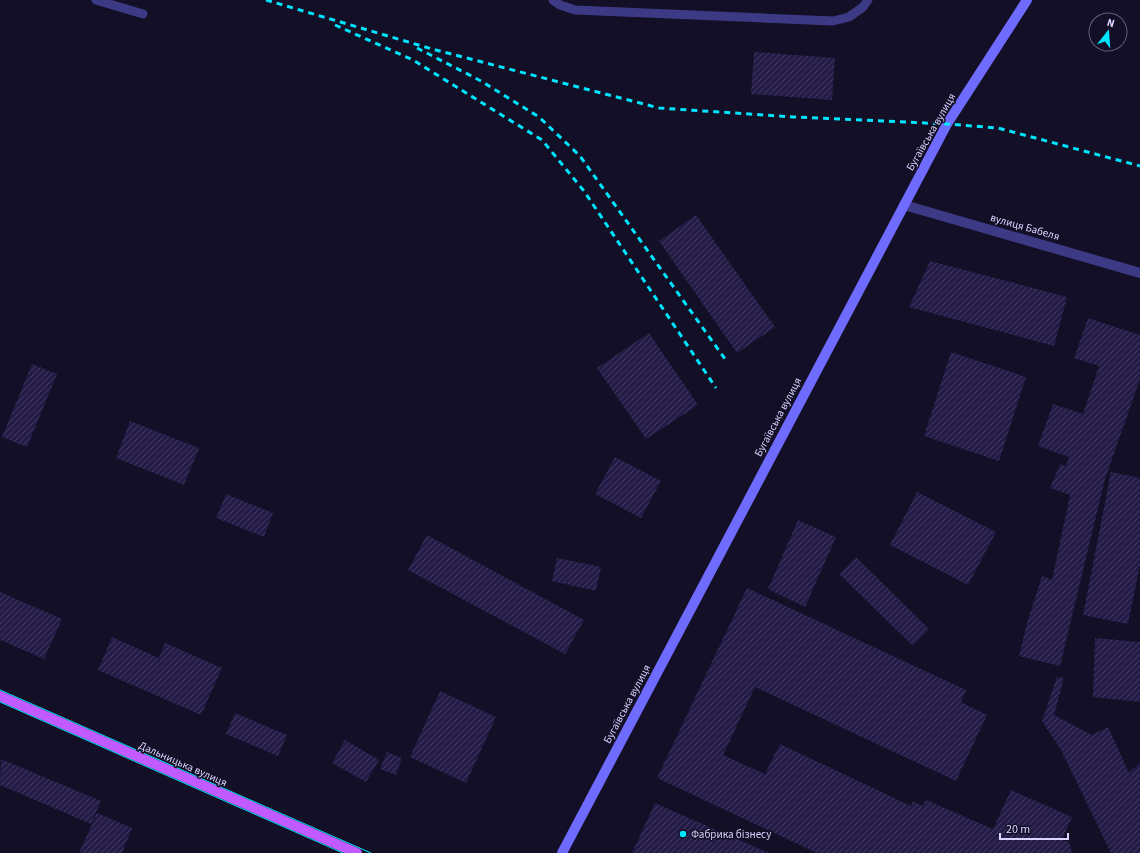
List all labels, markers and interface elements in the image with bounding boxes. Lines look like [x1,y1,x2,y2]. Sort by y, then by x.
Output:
north arrow [1088,12,1128,52]
text: N [1105,15,1116,31]
street label: Бугаївська вулиця [903,90,959,174]
street label: вулиця Бабеля [989,210,1061,244]
street label: Бугаївська вулиця [751,375,805,459]
street label: Бугаївська вулиця [600,662,654,746]
street label: Дальницька вулиця [136,738,230,790]
scale bar [1000,815,1068,841]
text: 20 m [1006,821,1030,838]
place label: Фабрика бізнесу [691,827,771,842]
marker: Фабрика бізнесу [678,829,688,839]

